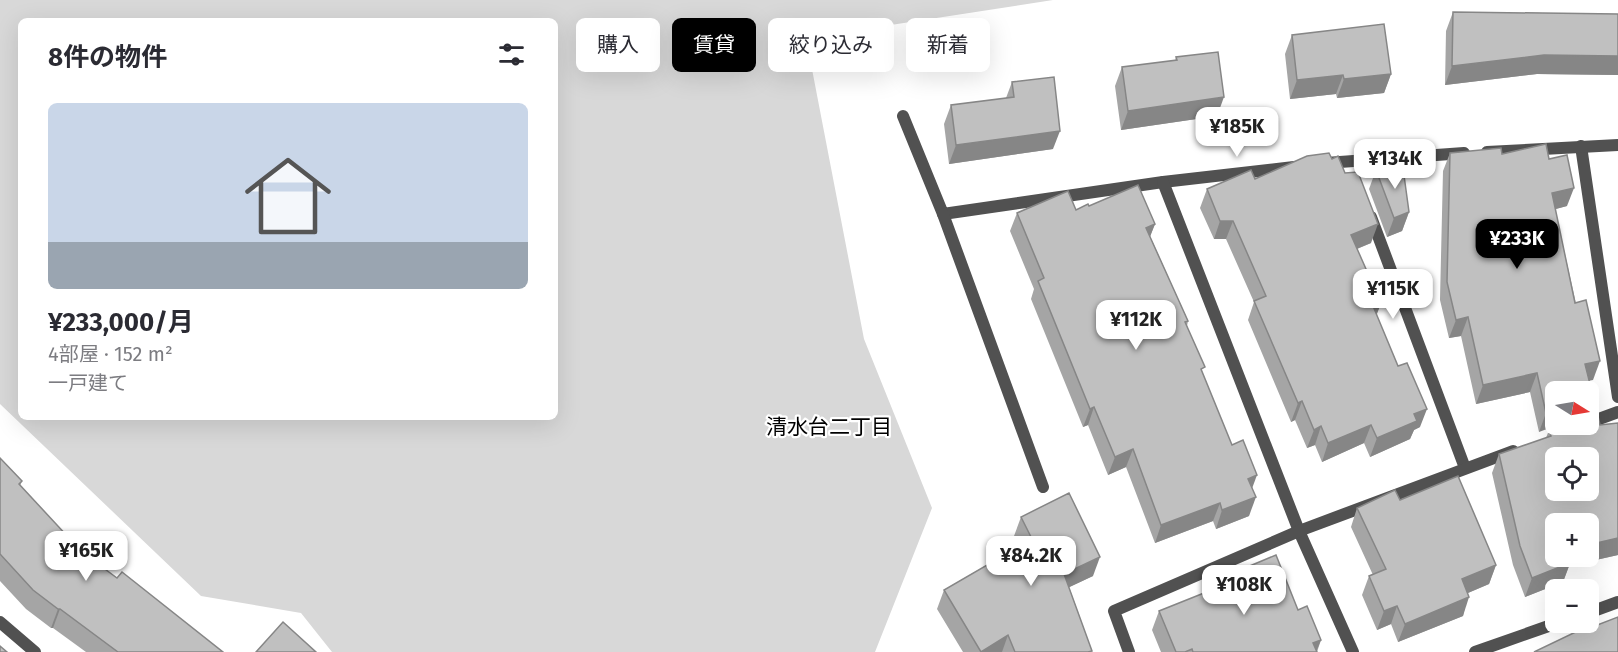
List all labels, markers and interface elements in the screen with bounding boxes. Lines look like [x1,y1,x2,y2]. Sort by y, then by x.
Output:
chip: 購入 [576,18,660,72]
chip: 賃貸 [672,18,756,72]
chip: 絞り込み [768,18,894,72]
chip: 新着 [906,18,990,72]
icon: filters [495,38,528,71]
text: 8件の物件 [48,42,167,73]
pin: ¥185K [1195,107,1279,158]
text: ¥185K [1209,114,1265,138]
pin: ¥134K [1353,139,1437,190]
icon: home [234,142,342,250]
text: ¥134K [1368,146,1422,170]
pin: ¥233K [1475,219,1559,270]
text: ¥233K [1490,226,1544,250]
pin: ¥115K [1351,269,1435,320]
text: ¥115K [1367,276,1419,300]
pin: ¥112K [1094,300,1178,351]
text: ¥233,000/月 [48,307,194,338]
text: ¥112K [1110,307,1162,331]
text: 4部屋 · 152 m² [48,342,173,366]
text: 一戸建て [48,371,128,395]
north arrow [1545,381,1599,435]
map controls [1545,381,1599,633]
district label: 清水台二丁目 [766,414,892,440]
button: locate [1545,447,1599,501]
button: + [1545,513,1599,567]
pin: ¥165K [44,531,128,582]
pin: ¥84.2K [982,536,1080,587]
text: ¥165K [59,538,113,562]
text: ¥84.2K [1000,543,1062,567]
pin: ¥108K [1202,565,1286,616]
text: ¥108K [1216,572,1272,596]
button: − [1545,579,1599,633]

